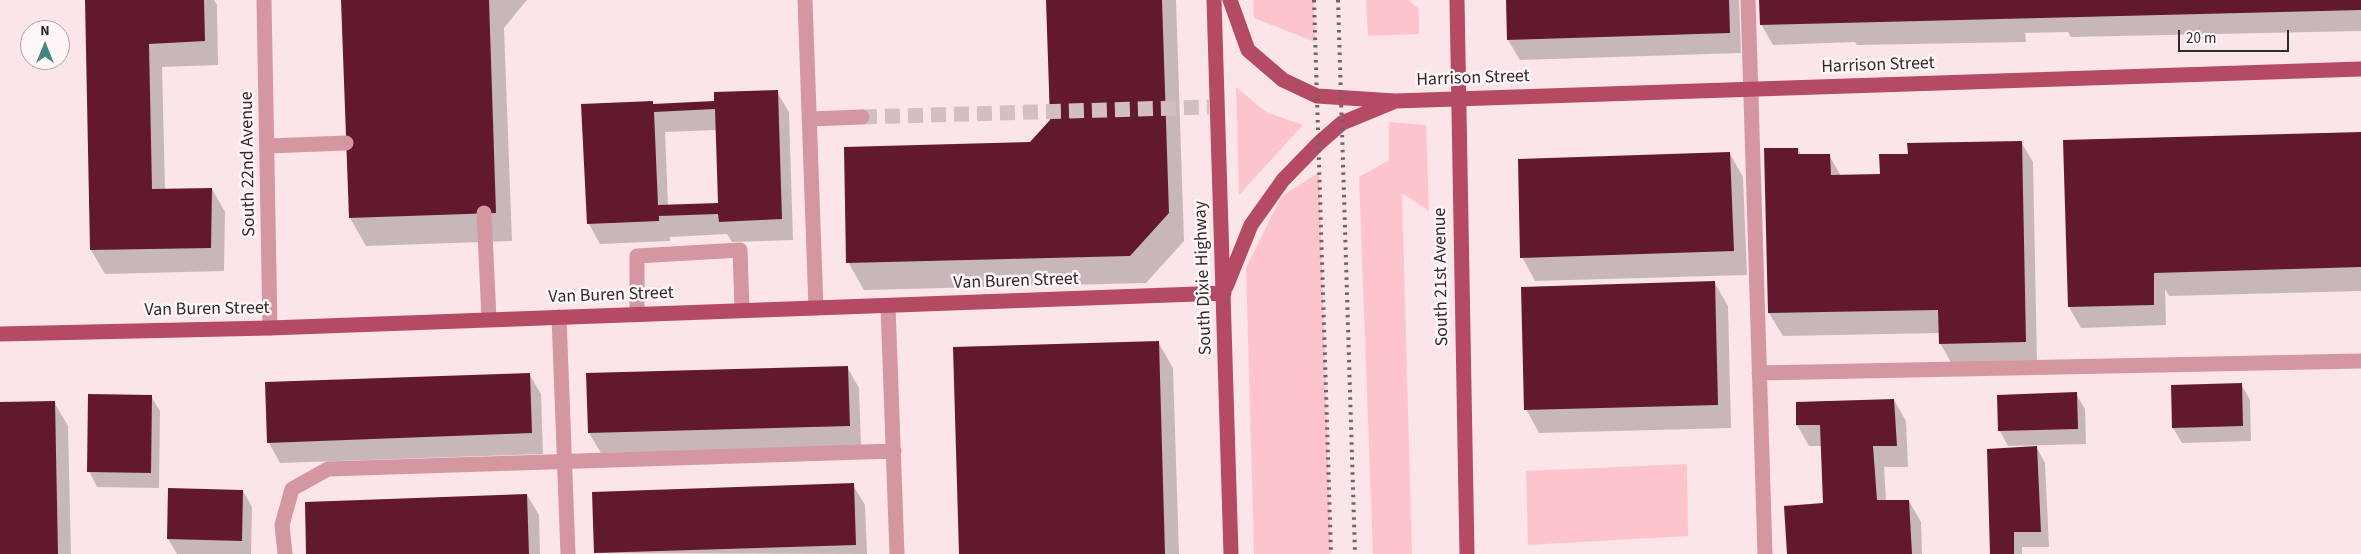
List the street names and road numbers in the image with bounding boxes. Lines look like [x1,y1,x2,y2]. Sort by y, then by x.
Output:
street label: Harrison Street [1821,53,1935,79]
street label: Harrison Street [1416,66,1530,92]
street label: South 22nd Avenue [237,91,261,237]
street label: South Dixie Highway [1191,200,1217,356]
street label: South 21st Avenue [1430,207,1454,347]
street label: Van Buren Street [953,269,1079,295]
street label: Van Buren Street [548,283,674,309]
street label: Van Buren Street [144,298,270,322]

